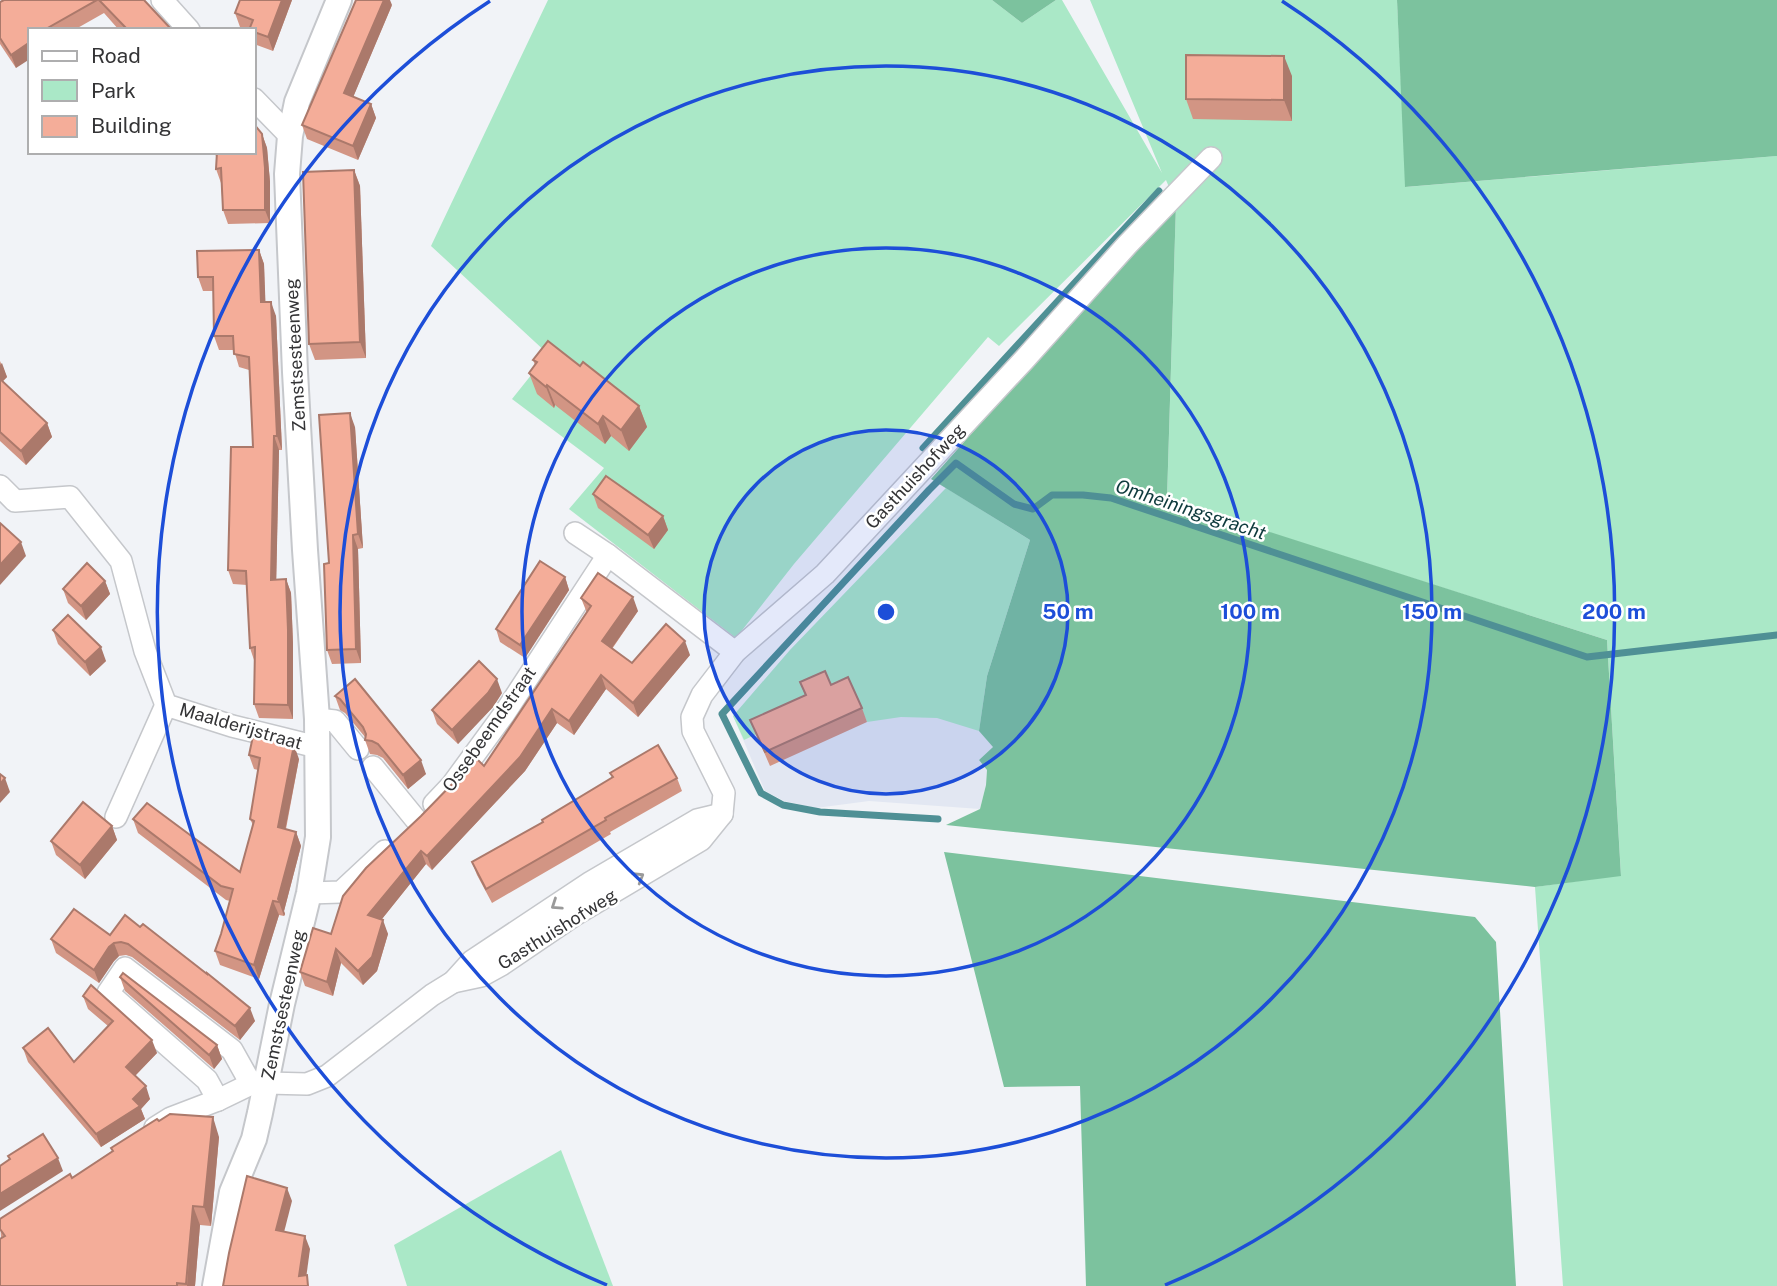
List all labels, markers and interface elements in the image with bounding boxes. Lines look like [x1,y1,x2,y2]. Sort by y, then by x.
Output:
legend [28,28,256,154]
text: Road [91,43,141,68]
text: Park [91,78,136,103]
text: Building [91,113,172,138]
street label: Zemstsesteenweg [281,278,309,432]
street label: Gasthuishofweg [861,419,969,533]
water label: Omheiningsgracht [1113,474,1269,544]
text: 50 m [1042,599,1094,624]
text: 100 m [1220,599,1280,624]
text: 150 m [1402,599,1462,624]
text: 200 m [1582,599,1646,624]
centre of rings [874,600,898,624]
street label: Ossebeemdstraat [438,662,540,796]
street label: Maalderijstraat [177,698,305,754]
one-way arrow [632,872,645,885]
street label: Gasthuishofweg [494,884,620,974]
one-way arrow [551,897,564,909]
street label: Zemstsesteenweg [257,928,309,1082]

